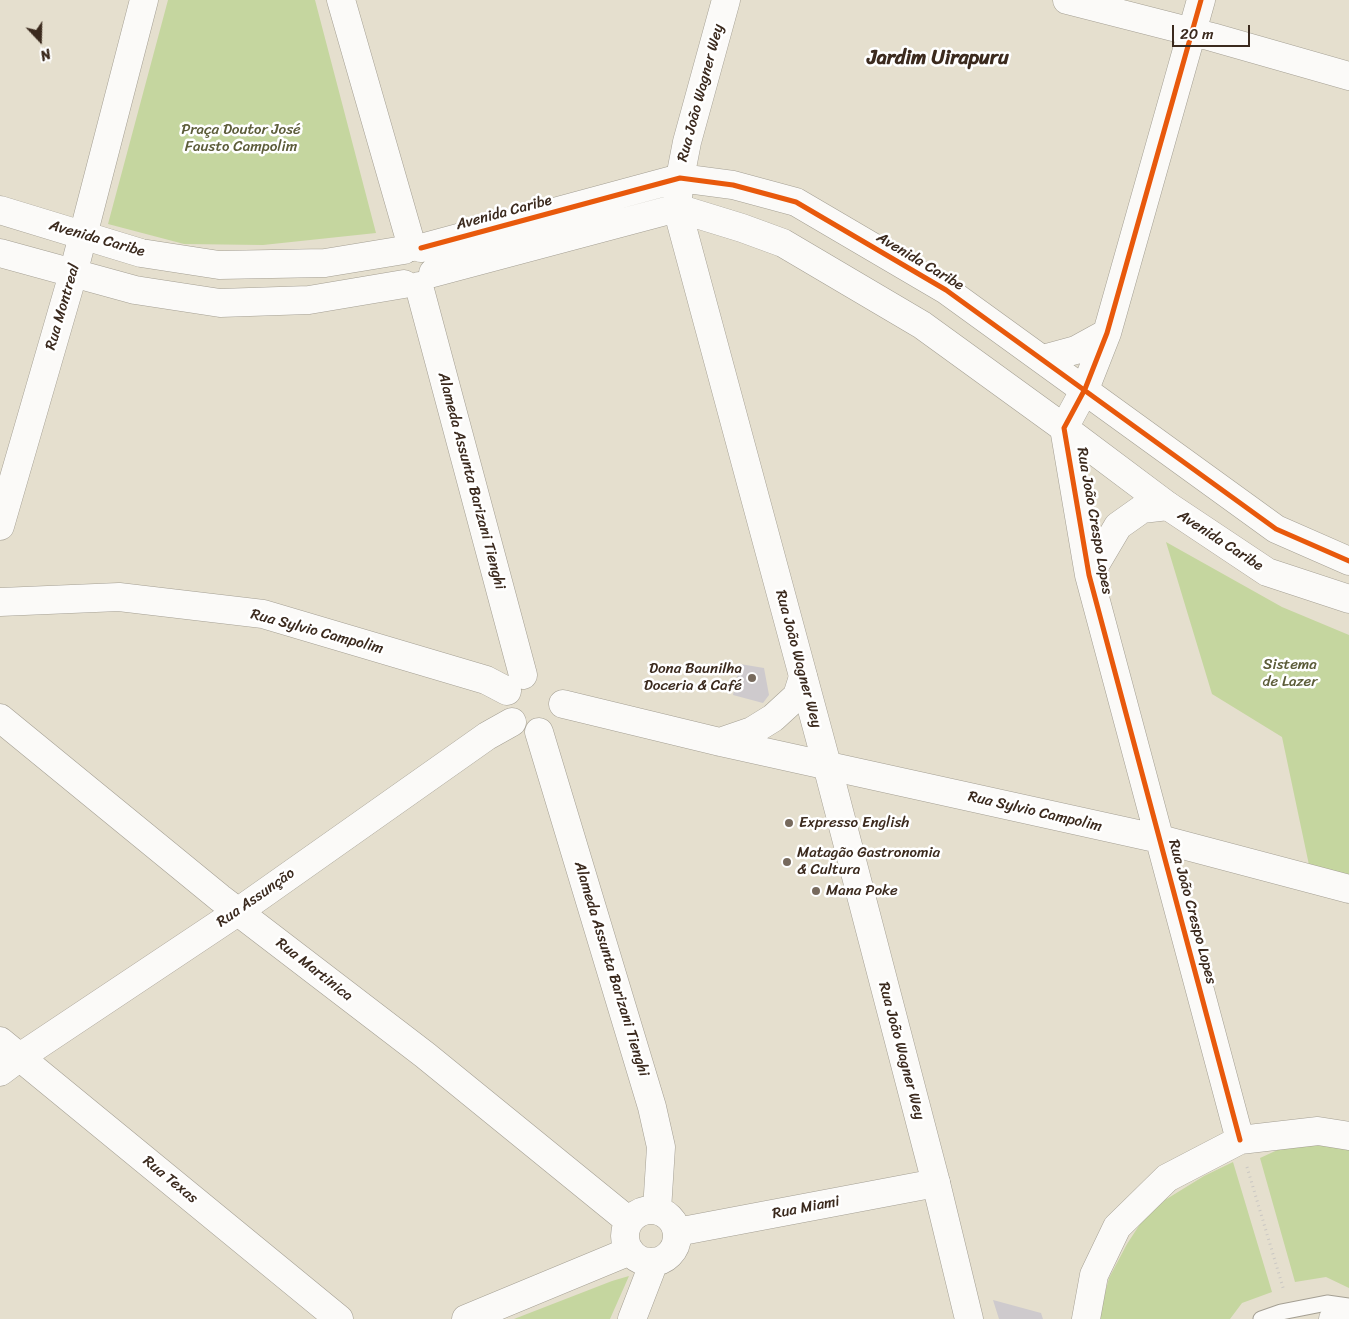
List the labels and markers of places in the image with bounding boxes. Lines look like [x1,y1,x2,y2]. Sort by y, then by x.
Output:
place label: Dona Baunilha Doceria & Café [644,660,742,695]
marker: Dona Baunilha Doceria & Café [746,672,758,684]
place label: Expresso English [799,814,909,832]
marker: Expresso English [783,817,795,829]
place label: Matagão Gastronomia & Cultura [797,844,940,879]
marker: Matagão Gastronomia & Cultura [781,856,793,868]
place label: Mana Poke [826,882,898,900]
marker: Mana Poke [810,885,822,897]

